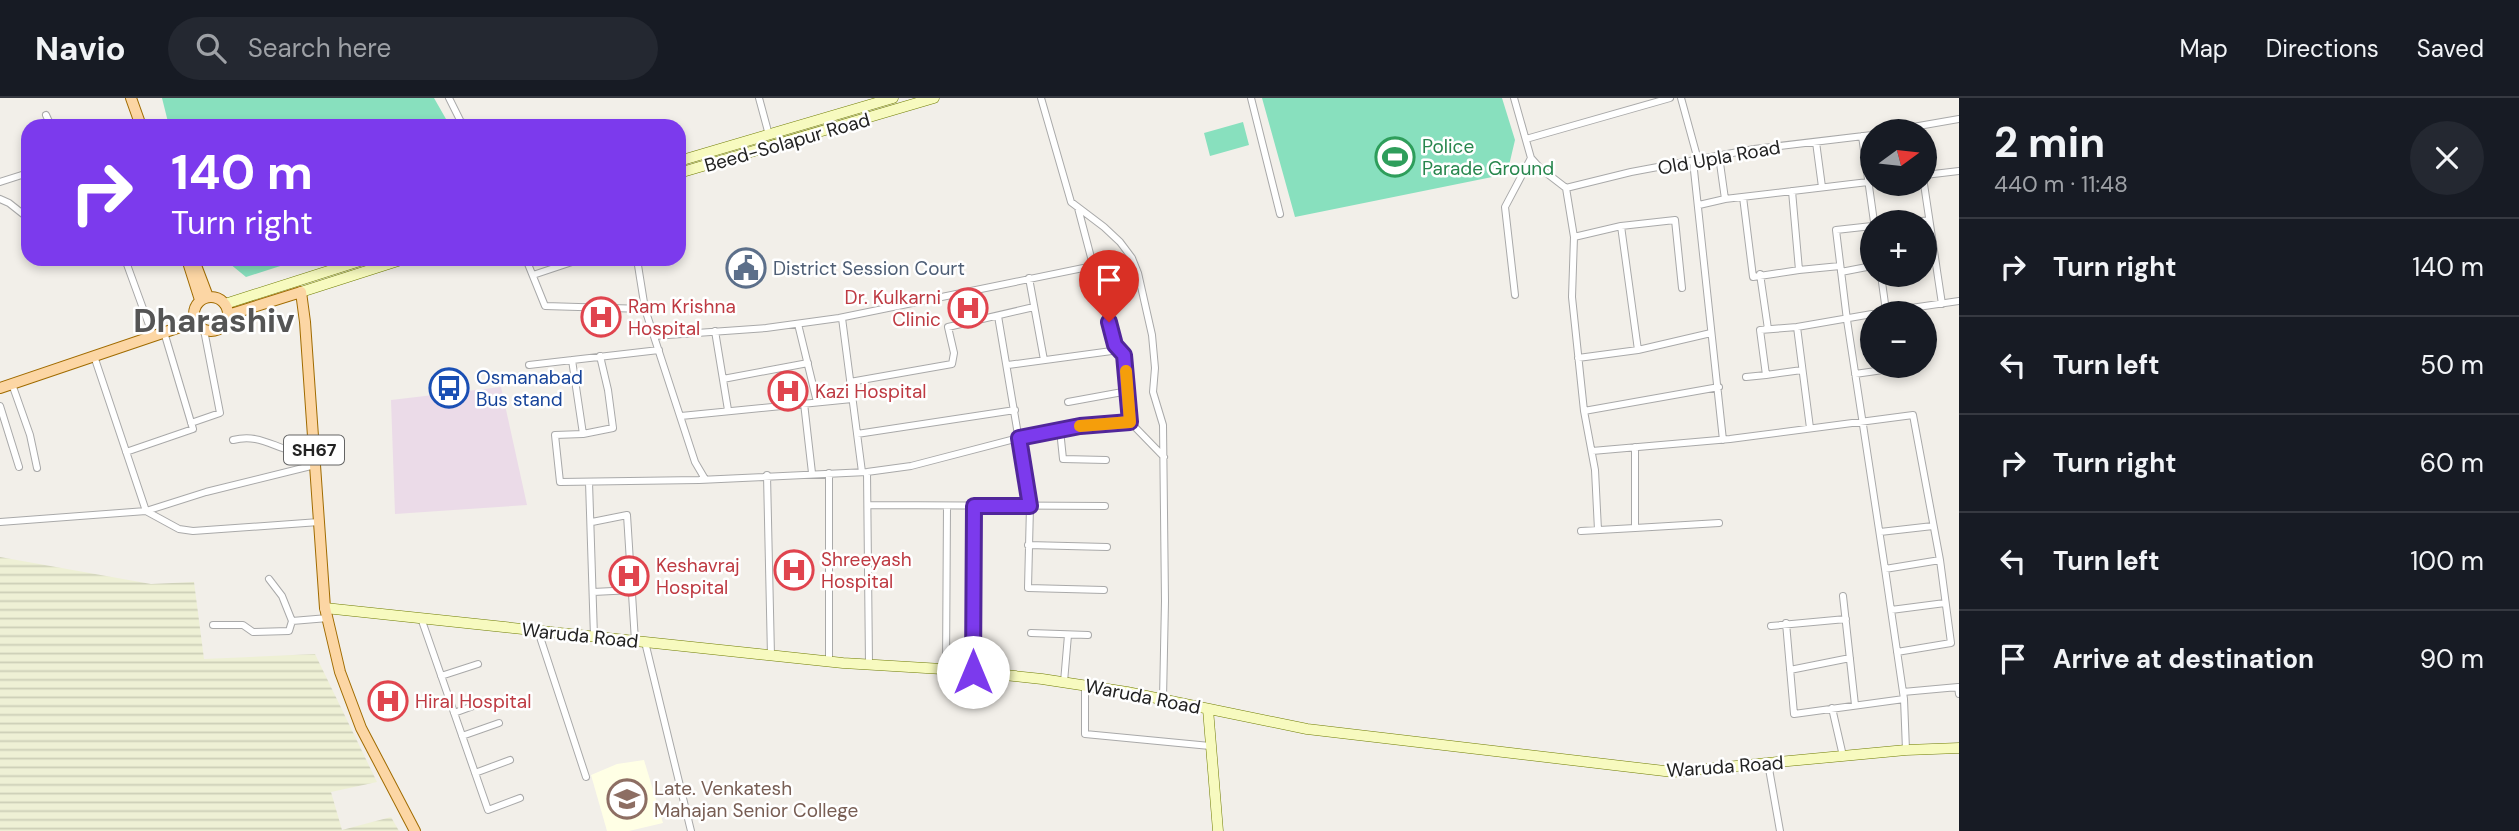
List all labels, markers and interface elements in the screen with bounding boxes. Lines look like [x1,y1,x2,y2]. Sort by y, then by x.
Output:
search box [168,17,658,80]
text: Navio [35,27,126,70]
icon: search [192,29,230,67]
text: Search here [248,31,391,65]
text: Map [2180,33,2228,64]
text: Directions [2266,33,2379,64]
text: Saved [2417,33,2484,64]
street label: Beed-Solapur Road [701,107,873,178]
text: 2 min [1994,115,2105,170]
north arrow [1860,119,1937,196]
map controls [1860,119,1937,378]
button: close [2410,121,2484,195]
place label: Police Parade Ground [1422,134,1554,181]
street label: Old Upla Road [1656,134,1782,181]
sports icon: Police Parade Ground [1374,136,1416,178]
text: 140 m [171,140,313,204]
icon: right [56,147,147,238]
text: 440 m · 11:48 [1994,169,2128,199]
text: Turn right [171,202,313,244]
button: + [1860,210,1937,287]
public building icon: District Session Court [725,247,767,289]
icon: right [1994,248,2032,286]
pin [1079,250,1139,322]
text: Turn right [2053,250,2177,284]
text: 140 m [2412,250,2484,284]
place label: District Session Court [773,256,965,281]
icon: arrive [1090,261,1128,299]
place label: Dr. Kulkarni Clinic [845,285,941,332]
hospital icon: Dr. Kulkarni Clinic [947,287,989,329]
place label: Ram Krishna Hospital [628,294,736,341]
hospital icon: Ram Krishna Hospital [580,296,622,338]
district label: Dharashiv [133,299,295,342]
button: − [1860,301,1937,378]
icon: left [1994,346,2032,384]
text: Turn left [2053,348,2160,382]
text: 50 m [2420,348,2484,382]
place label: Osmanabad Bus stand [476,365,583,412]
bus stop icon: Osmanabad Bus stand [428,367,470,409]
hospital icon: Kazi Hospital [767,370,809,412]
place label: Kazi Hospital [815,379,927,404]
road number: SH67 [284,436,344,464]
icon: right [1994,444,2032,482]
text: Turn right [2053,446,2177,480]
text: 60 m [2420,446,2484,480]
icon: left [1994,542,2032,580]
text: Turn left [2053,544,2160,578]
text: 100 m [2410,544,2484,578]
place label: Shreeyash Hospital [821,547,912,594]
hospital icon: Shreeyash Hospital [773,549,815,591]
place label: Keshavraj Hospital [656,553,740,600]
hospital icon: Keshavraj Hospital [608,555,650,597]
street label: Waruda Road [520,617,640,654]
position arrow [936,635,1010,709]
icon: arrive [1994,640,2032,678]
text: Arrive at destination [2053,642,2314,676]
text: 90 m [2420,642,2484,676]
street label: Waruda Road [1083,673,1203,720]
hospital icon: Hiral Hospital [367,680,409,722]
place label: Hiral Hospital [415,689,531,714]
street label: Waruda Road [1666,750,1784,783]
place label: Late. Venkatesh Mahajan Senior College [654,776,858,823]
school or university icon: Late. Venkatesh Mahajan Senior College [606,778,648,820]

